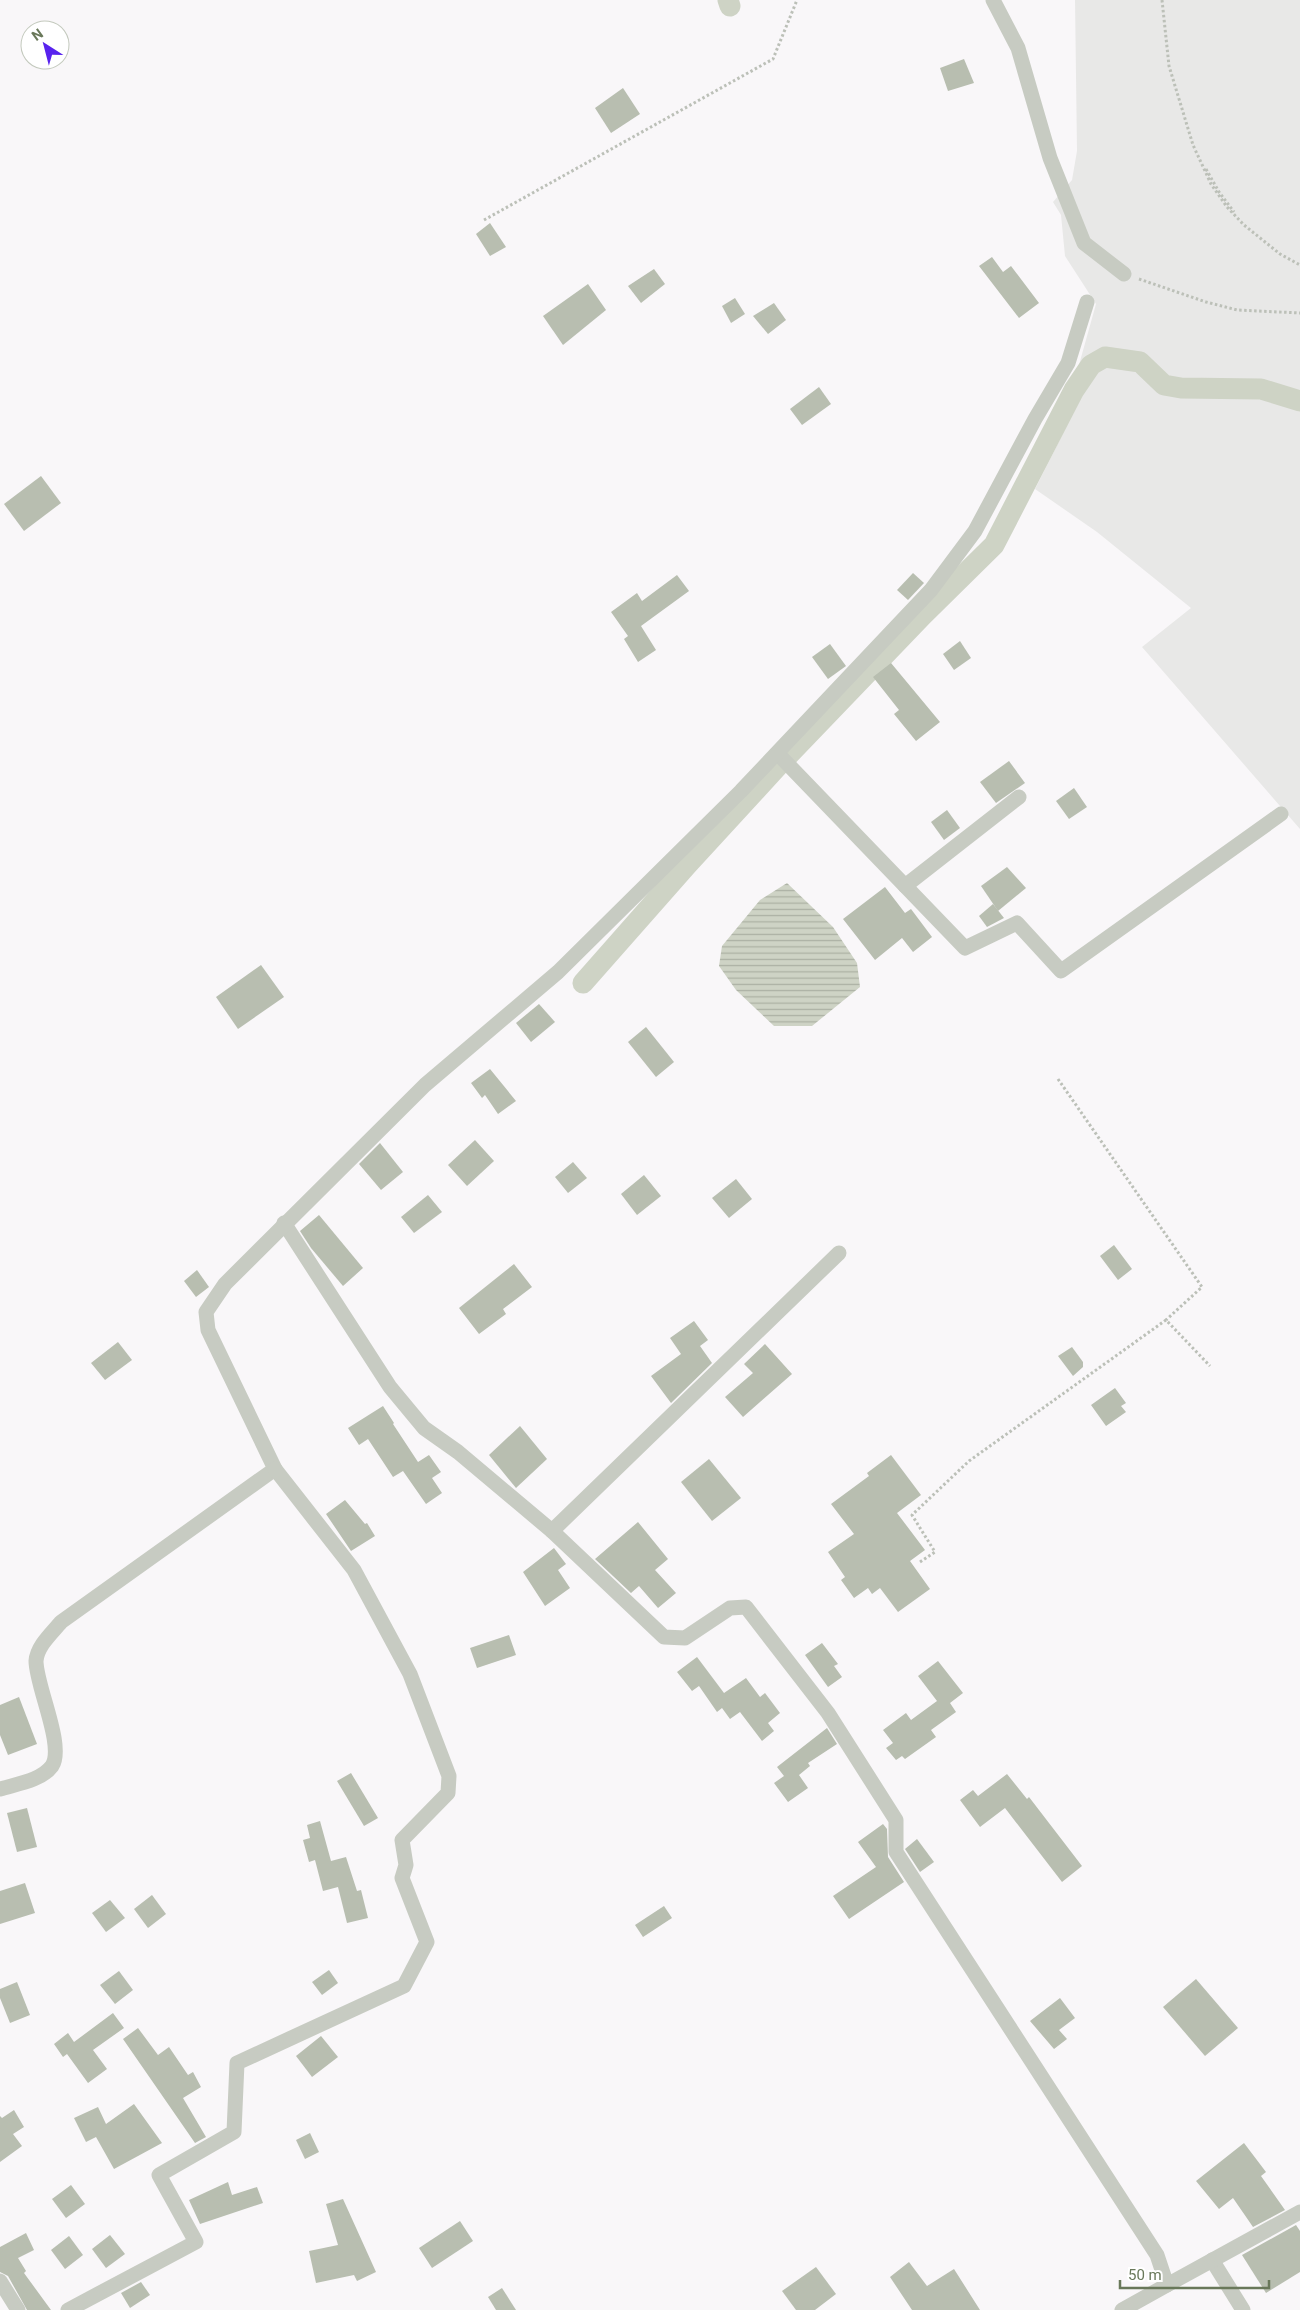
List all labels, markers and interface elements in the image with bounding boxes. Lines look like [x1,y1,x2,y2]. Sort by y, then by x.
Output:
north arrow [20,20,70,70]
text: N [29,25,46,44]
scale bar [1120,2258,1269,2290]
text: 50 m [1128,2266,1162,2284]

